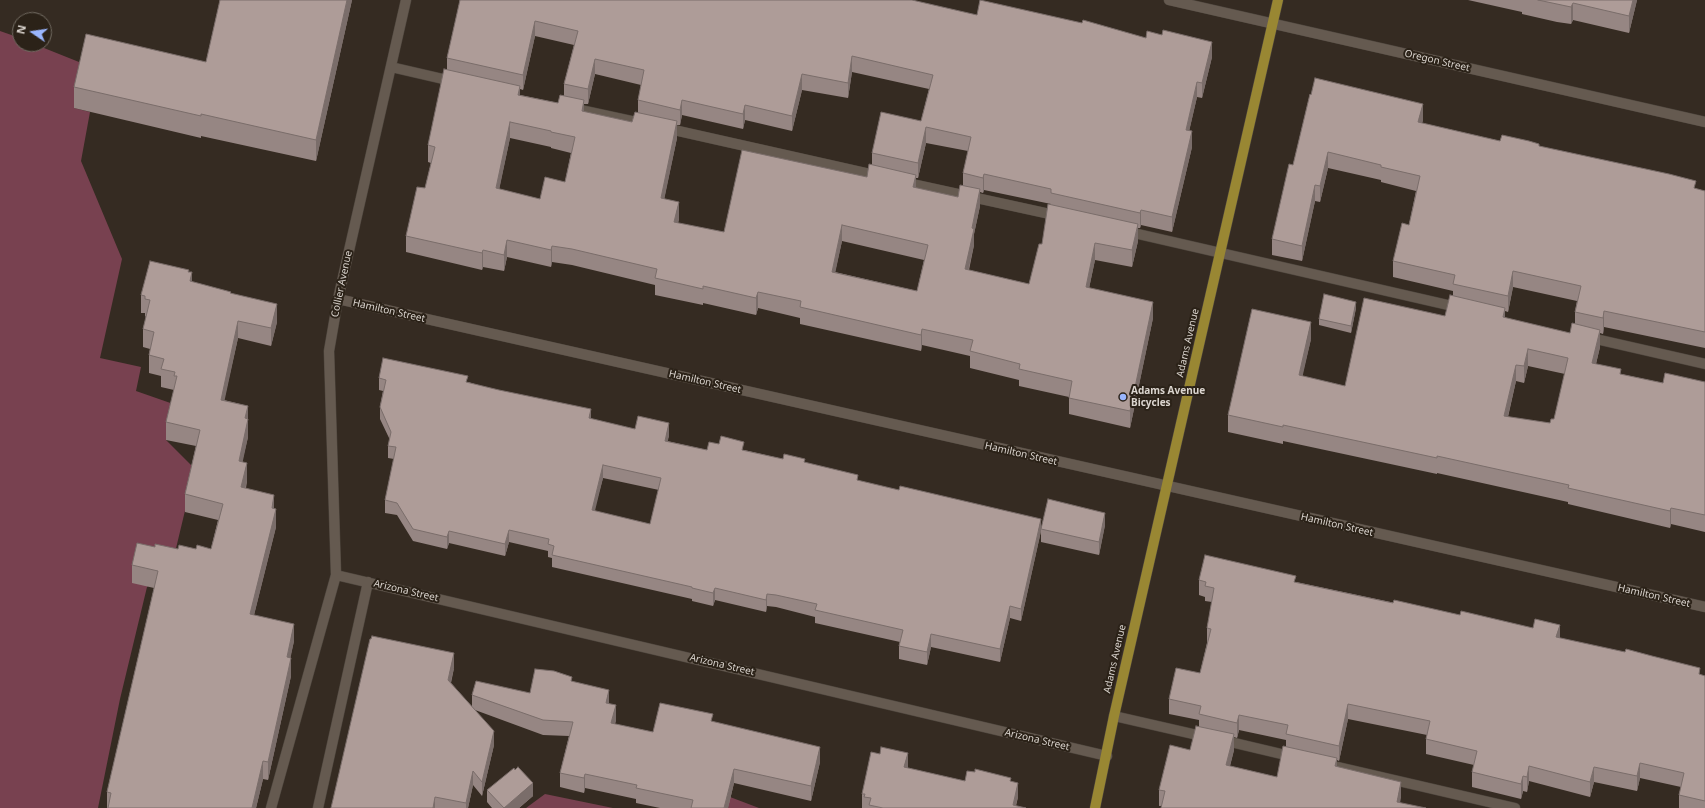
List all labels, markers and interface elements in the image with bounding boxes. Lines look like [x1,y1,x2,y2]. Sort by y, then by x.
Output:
north arrow [12,12,52,52]
text: N [12,23,29,35]
street label: Oregon Street [1403,48,1471,74]
street label: Collier Avenue [329,250,355,318]
street label: Hamilton Street [352,297,426,325]
street label: Adams Avenue [1174,308,1202,378]
street label: Hamilton Street [668,368,742,396]
place label: Adams Avenue Bicycles [1131,385,1205,408]
marker: Adams Avenue Bicycles [1118,392,1128,402]
street label: Hamilton Street [984,440,1058,468]
street label: Hamilton Street [1300,511,1374,539]
street label: Arizona Street [372,578,440,604]
street label: Hamilton Street [1617,582,1691,610]
street label: Adams Avenue [1101,624,1129,694]
street label: Arizona Street [688,652,756,678]
street label: Arizona Street [1003,727,1071,753]

